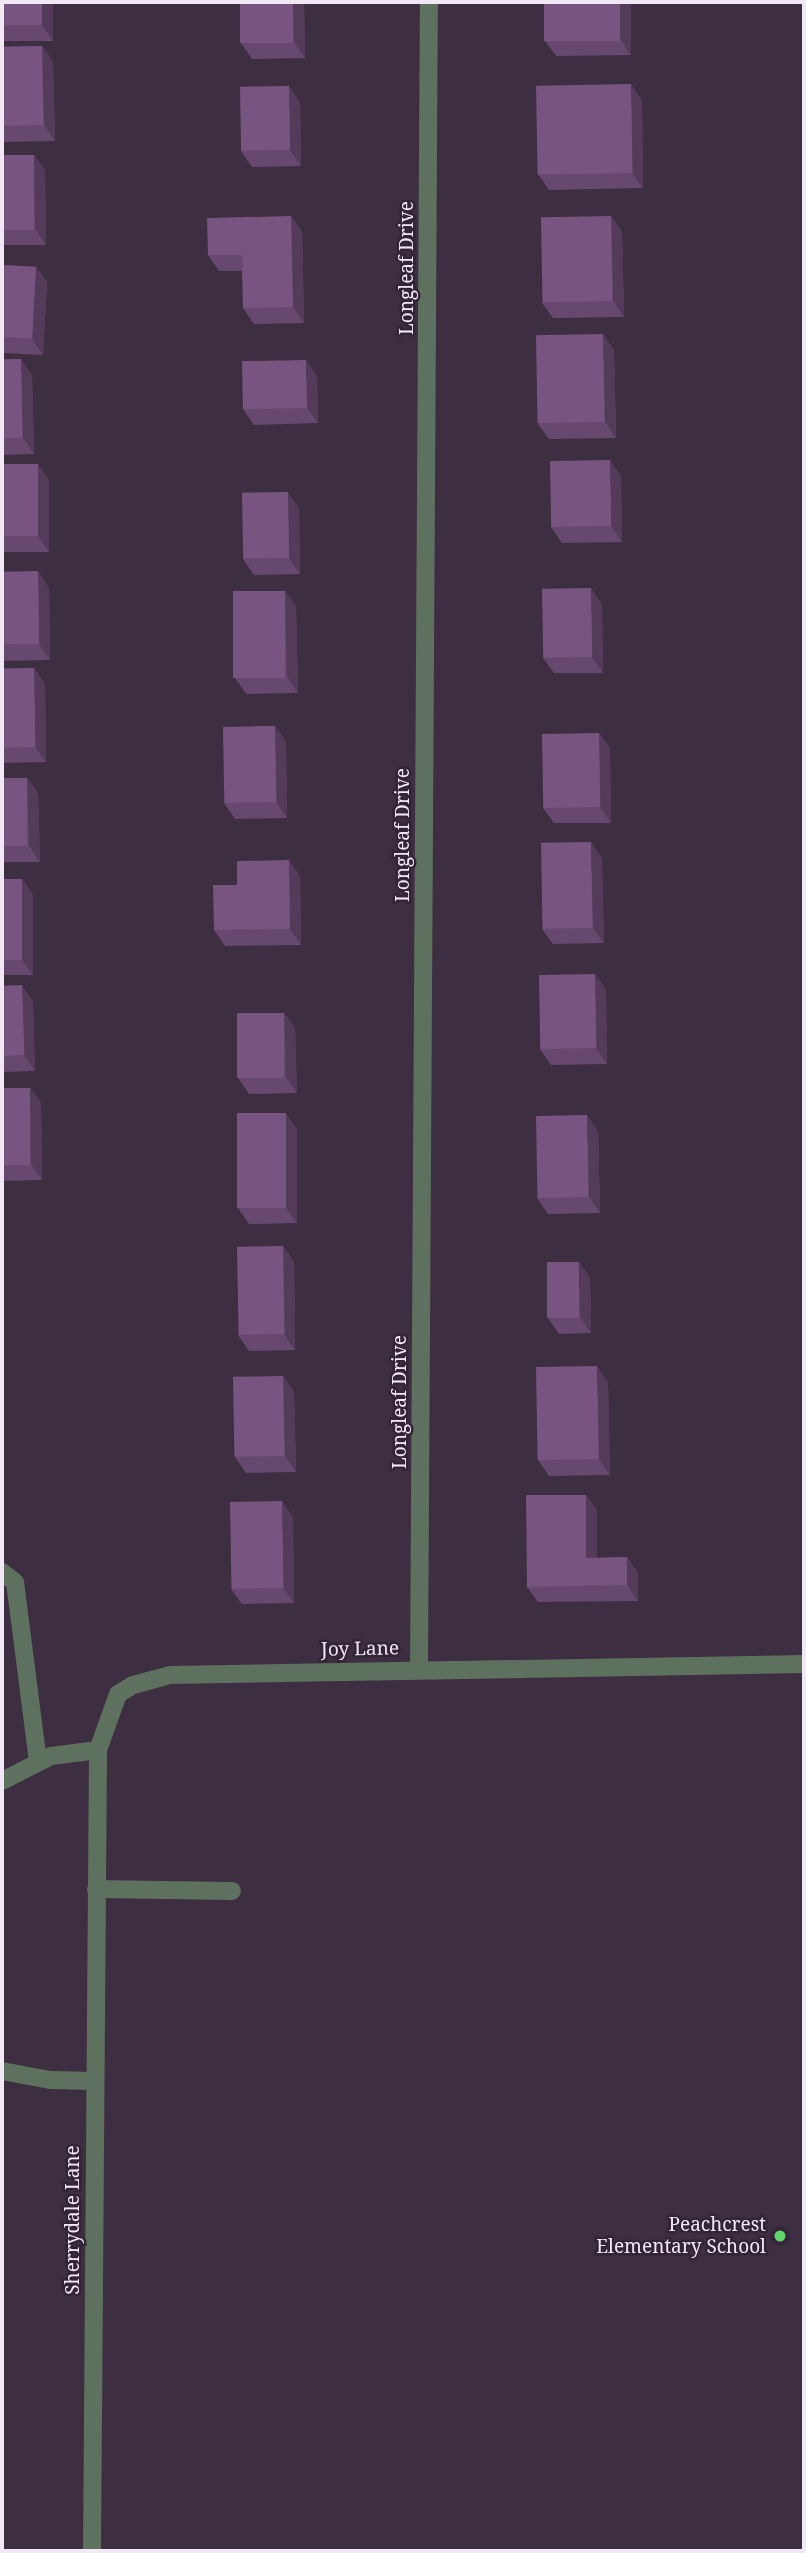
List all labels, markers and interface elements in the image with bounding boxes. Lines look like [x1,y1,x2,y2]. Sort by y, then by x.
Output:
street label: Longleaf Drive [396,201,418,335]
street label: Longleaf Drive [392,768,414,902]
street label: Longleaf Drive [389,1335,411,1469]
street label: Joy Lane [321,1637,399,1661]
street label: Sherrydale Lane [62,2145,84,2295]
place label: Peachcrest Elementary School [596,2214,766,2258]
marker: Peachcrest Elementary School [772,2228,788,2244]

